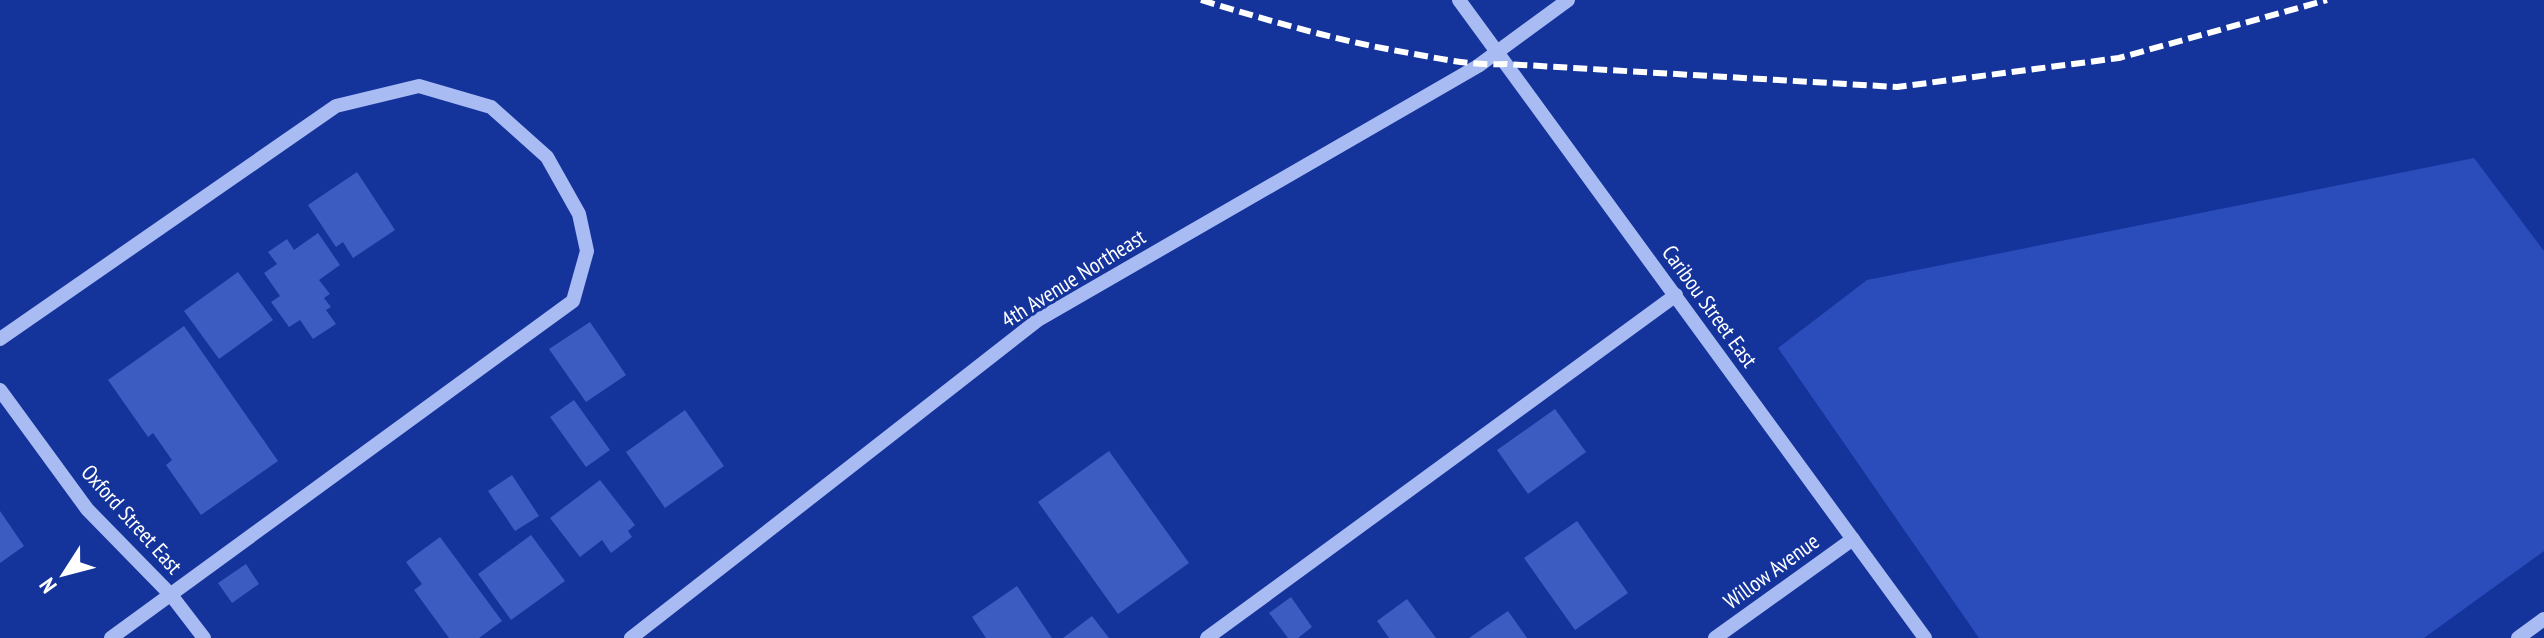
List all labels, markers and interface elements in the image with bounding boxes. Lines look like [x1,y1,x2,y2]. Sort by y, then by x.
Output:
street label: 4th Avenue Northeast [996,222,1150,334]
street label: Caribou Street East [1656,239,1764,373]
street label: Oxford Street East [76,458,188,580]
street label: Willow Avenue [1718,527,1824,615]
north arrow [24,534,104,614]
text: N [33,573,63,599]

